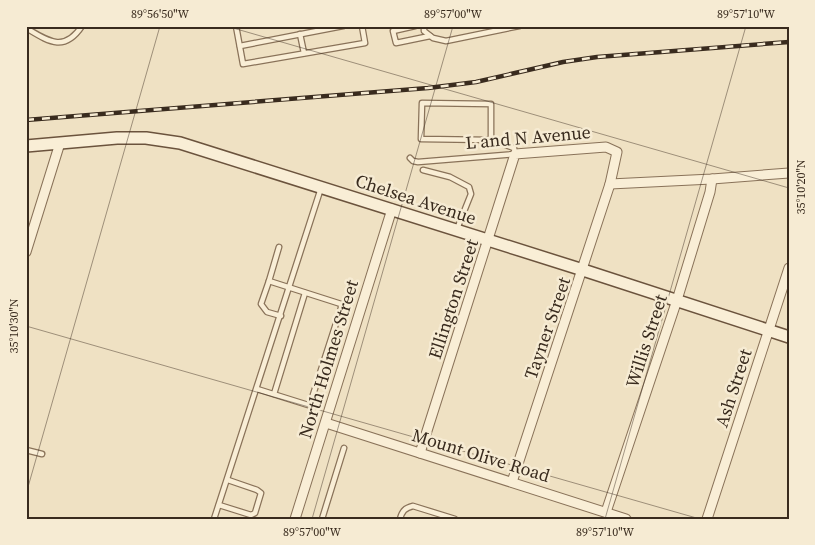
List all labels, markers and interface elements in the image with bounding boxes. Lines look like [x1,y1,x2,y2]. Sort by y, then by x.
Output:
text: 89°56'50"W [131,6,189,22]
text: 89°57'00"W [424,6,482,22]
text: 89°57'10"W [717,6,775,22]
street label: L and N Avenue [464,119,592,155]
text: 35°10'20"N [793,159,809,215]
street label: Chelsea Avenue [352,168,480,230]
street label: Ellington Street [422,236,484,362]
street label: Tayner Street [518,273,576,383]
street label: North Holmes Street [292,277,364,441]
street label: Willis Street [619,291,673,391]
text: 35°10'30"N [6,298,22,354]
street label: Ash Street [709,345,757,430]
street label: Mount Olive Road [409,422,553,488]
text: 89°57'00"W [283,524,341,540]
text: 89°57'10"W [576,524,634,540]

